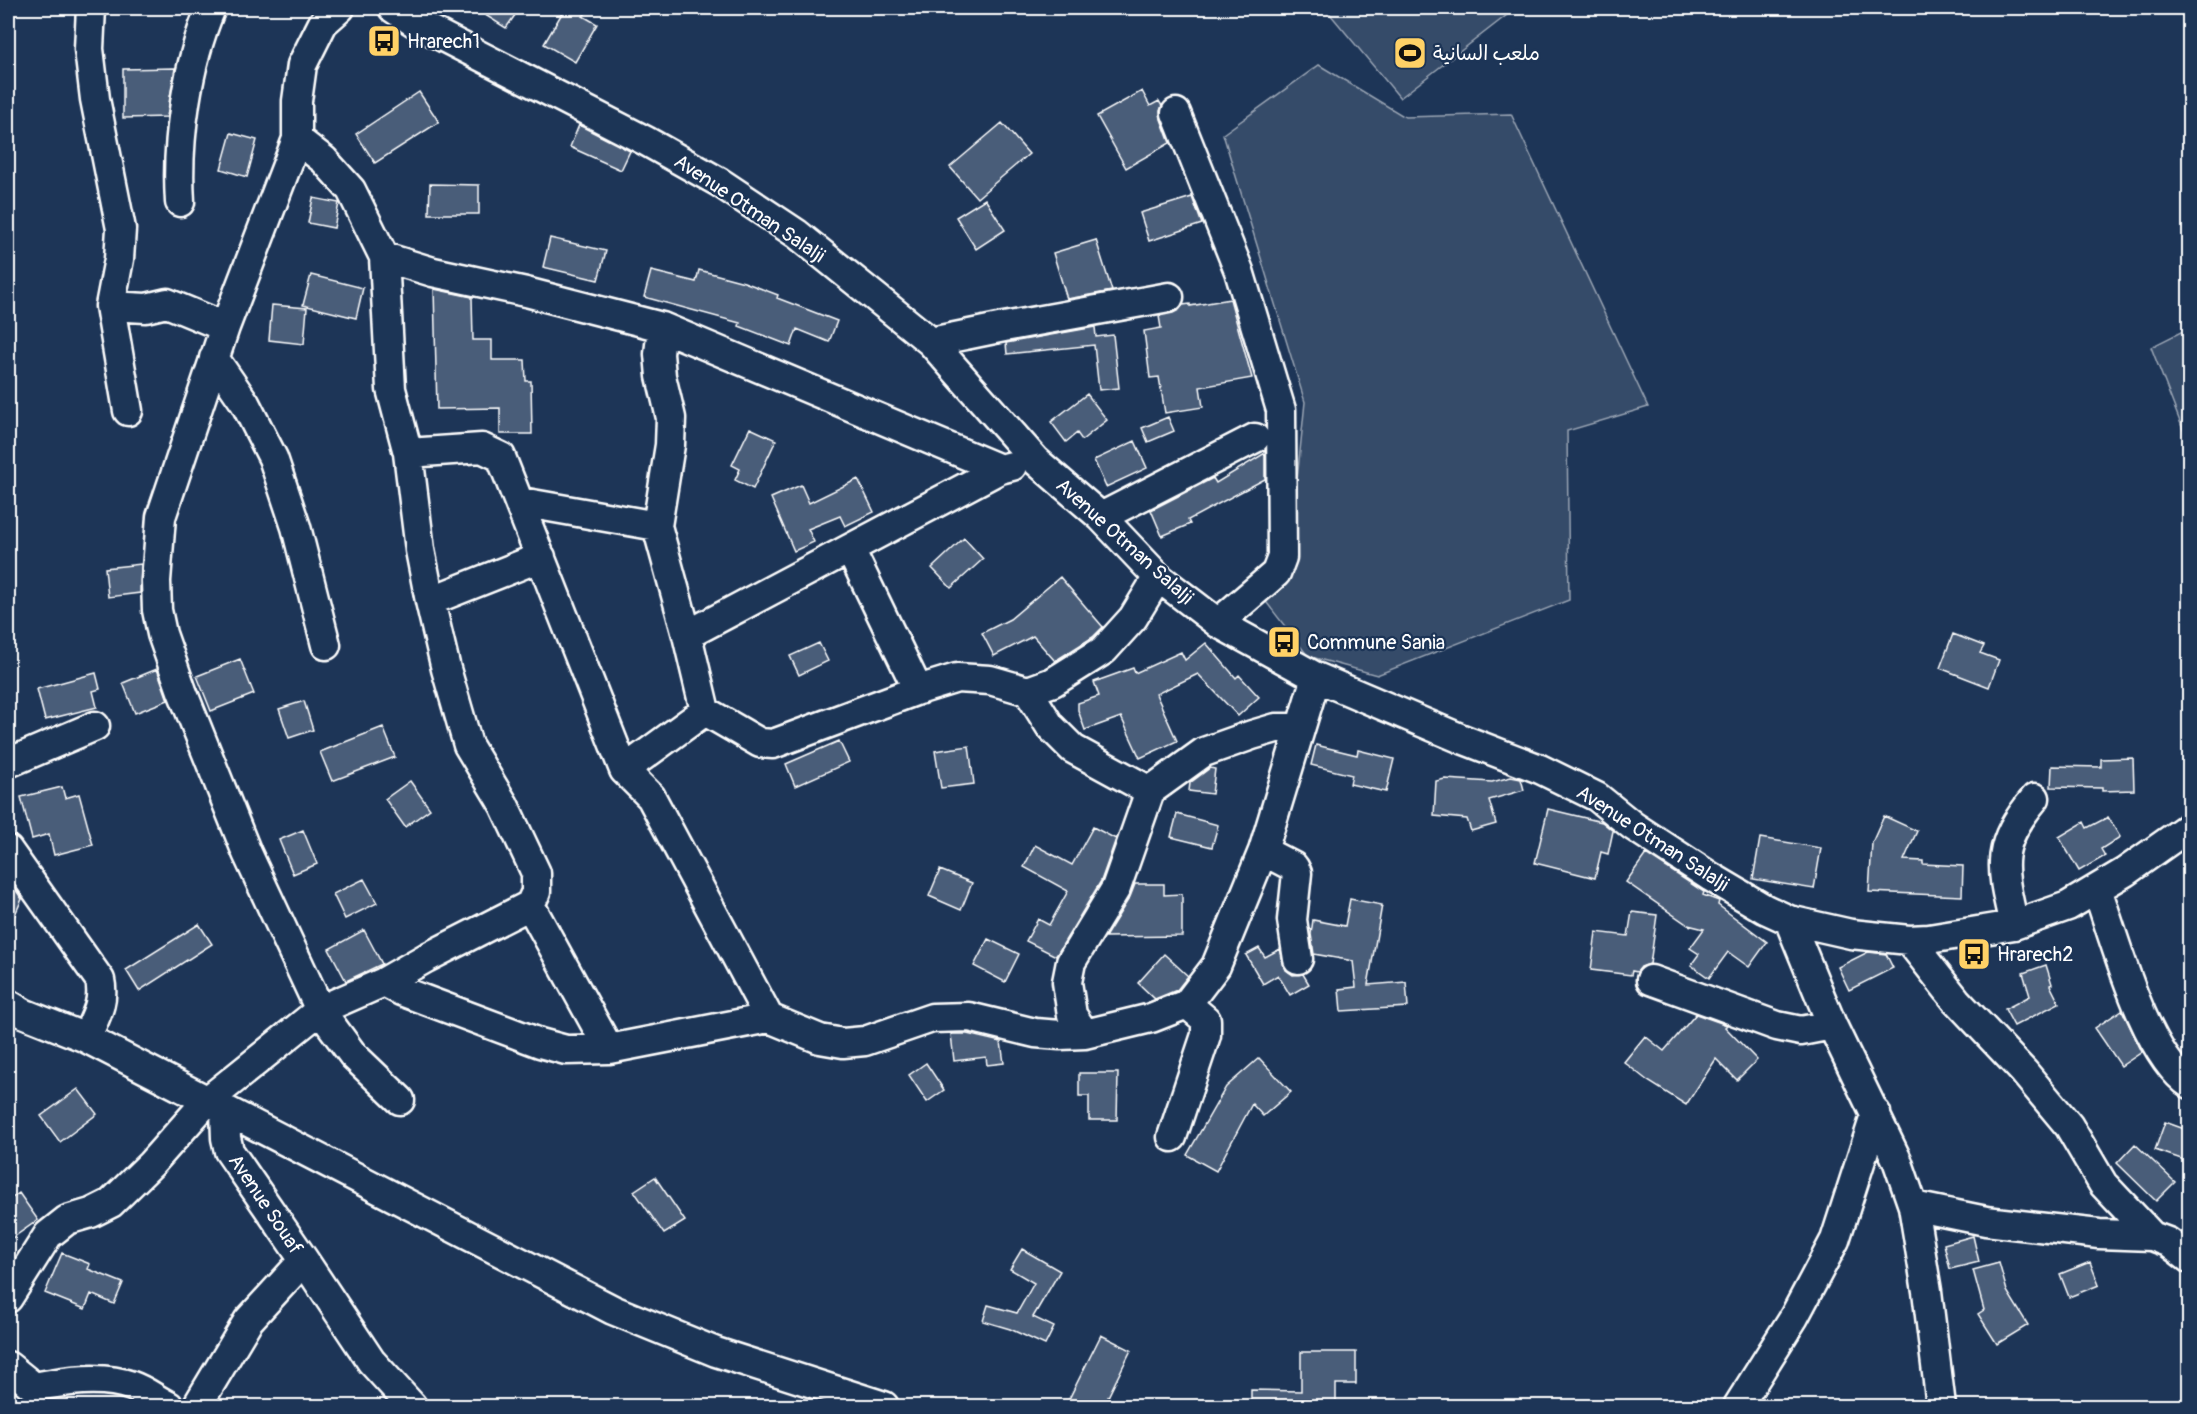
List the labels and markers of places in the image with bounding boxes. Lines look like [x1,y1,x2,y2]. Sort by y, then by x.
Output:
bus stop icon: Hrarech1 [366,23,402,59]
place label: Hrarech1 [407,29,480,54]
sports icon: ملعب السانية [1392,35,1428,71]
place label: ملعب السانية [1433,41,1540,66]
bus stop icon: Commune Sania [1266,624,1302,660]
place label: Commune Sania [1307,630,1445,655]
bus stop icon: Hrarech2 [1956,936,1992,972]
place label: Hrarech2 [1997,942,2073,967]

